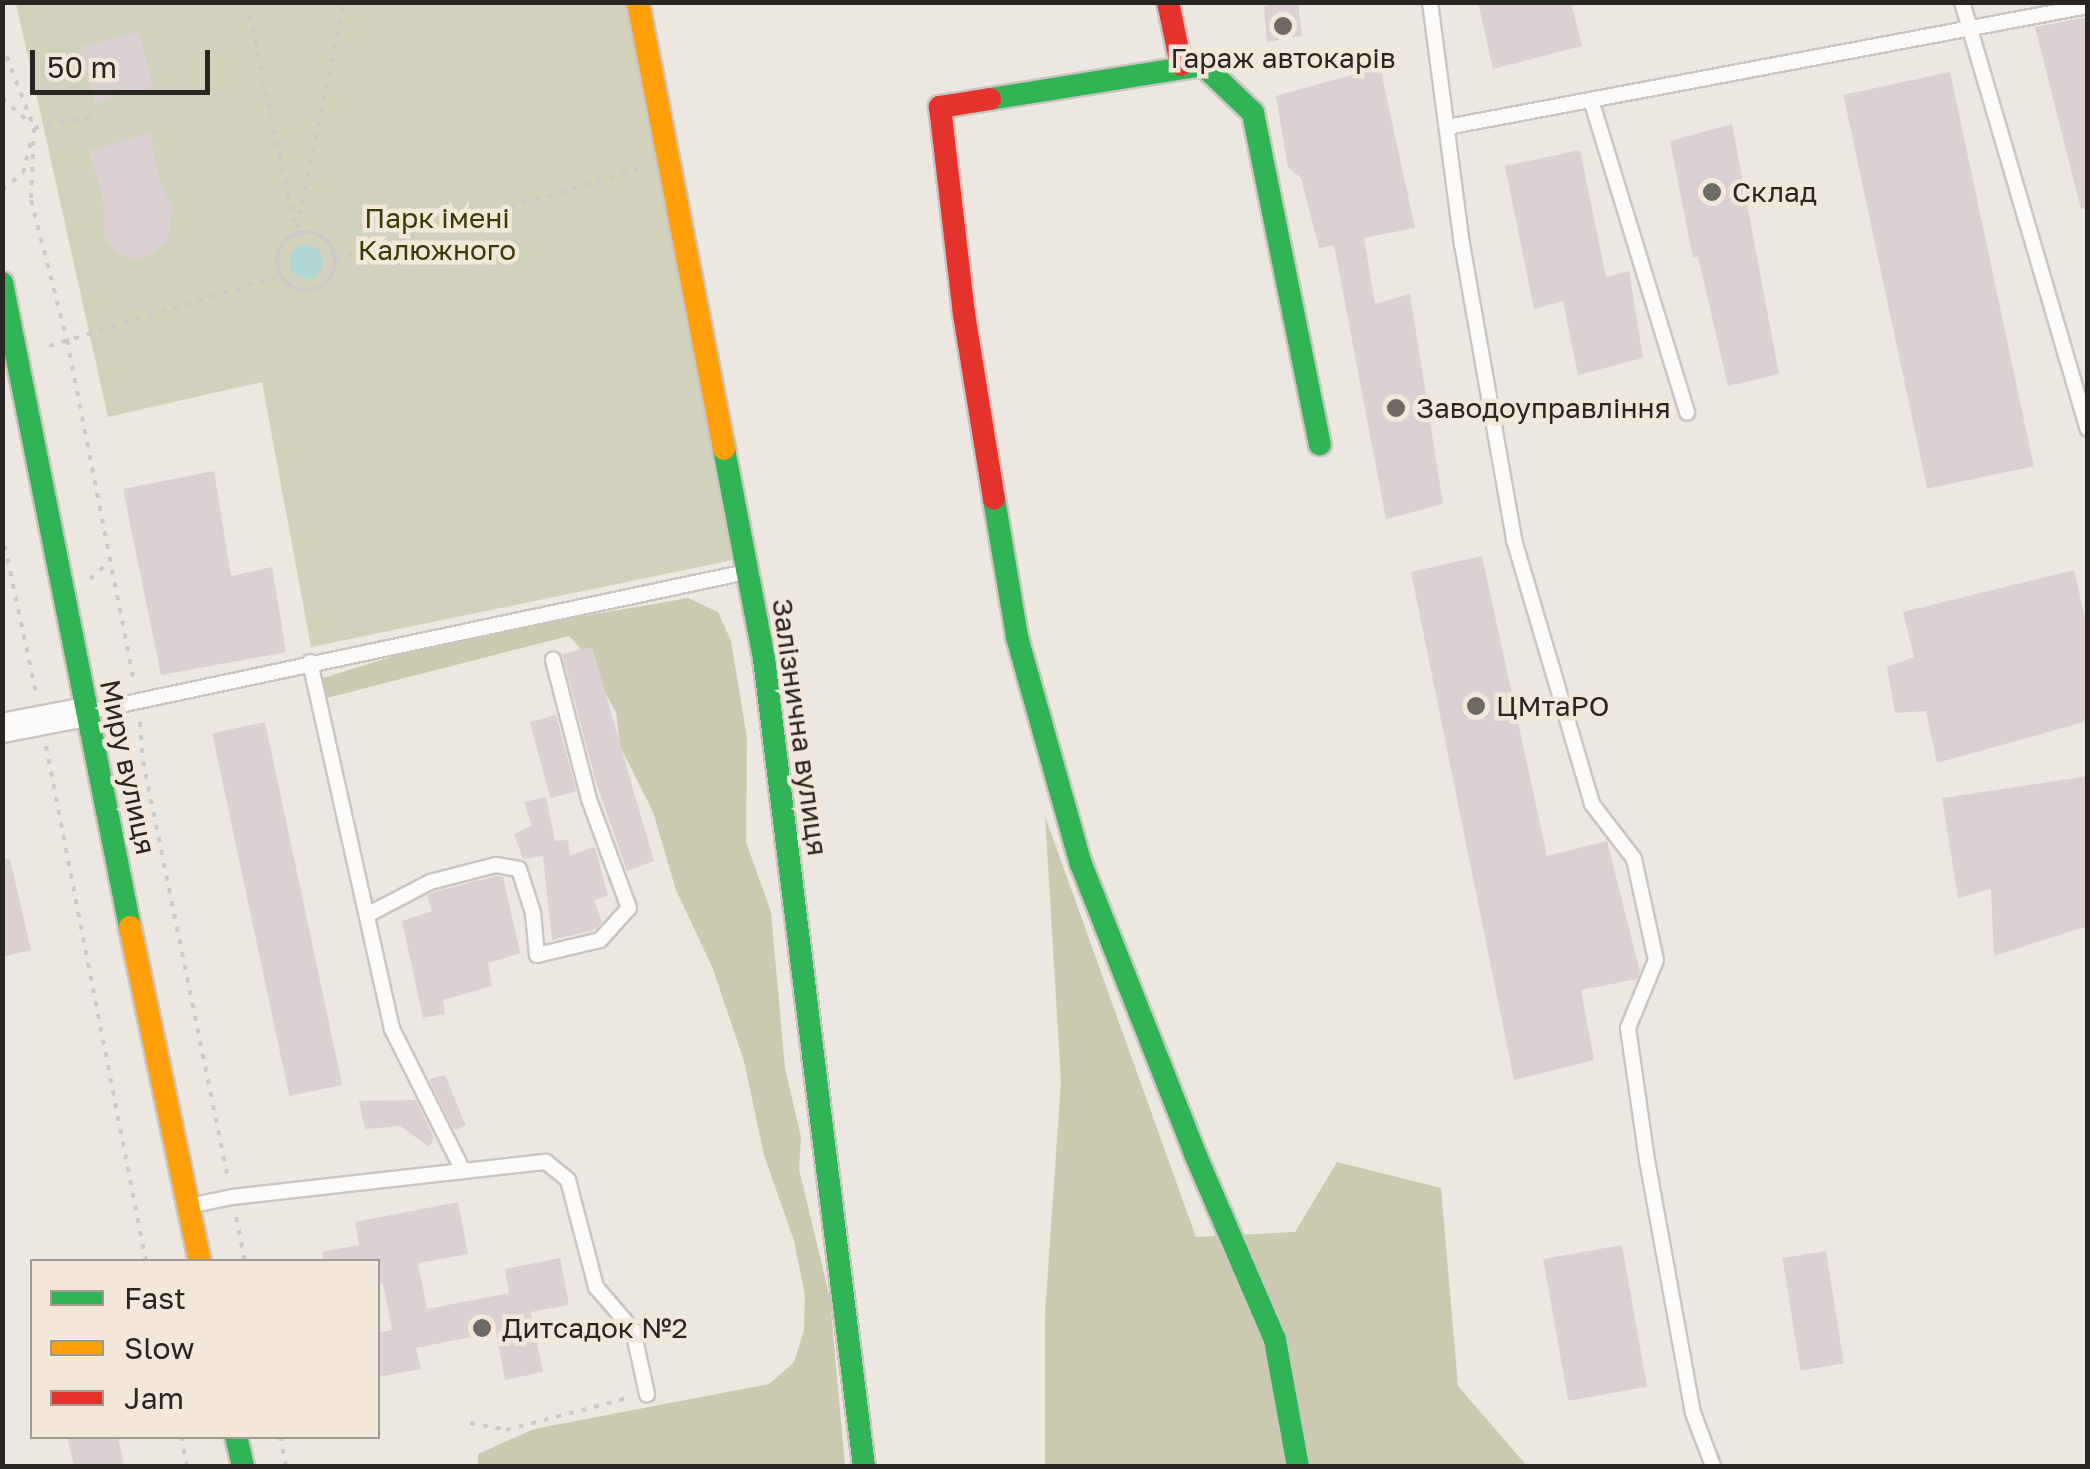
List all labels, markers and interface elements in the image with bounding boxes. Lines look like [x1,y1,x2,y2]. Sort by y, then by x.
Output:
marker: Гараж автокарів [1272,15,1294,37]
scale bar [35,30,215,92]
place label: Гараж автокарів [1171,41,1395,75]
text: 50 m [47,49,117,85]
place label: Склад [1732,175,1817,209]
marker: Склад [1701,181,1723,203]
park label: Парк імені Калюжного [358,201,516,267]
place label: Заводоуправління [1416,391,1671,425]
marker: Заводоуправління [1385,397,1407,419]
street label: Залізнична вулиця [765,596,835,858]
street label: Миру вулиця [93,676,163,858]
place label: ЦМтаРО [1496,689,1610,723]
marker: ЦМтаРО [1465,695,1487,717]
legend [30,1259,380,1439]
text: Fast [124,1280,186,1316]
place label: Дитсадок №2 [502,1311,688,1345]
marker: Дитсадок №2 [471,1317,493,1339]
text: Slow [124,1330,195,1366]
text: Jam [124,1380,184,1416]

